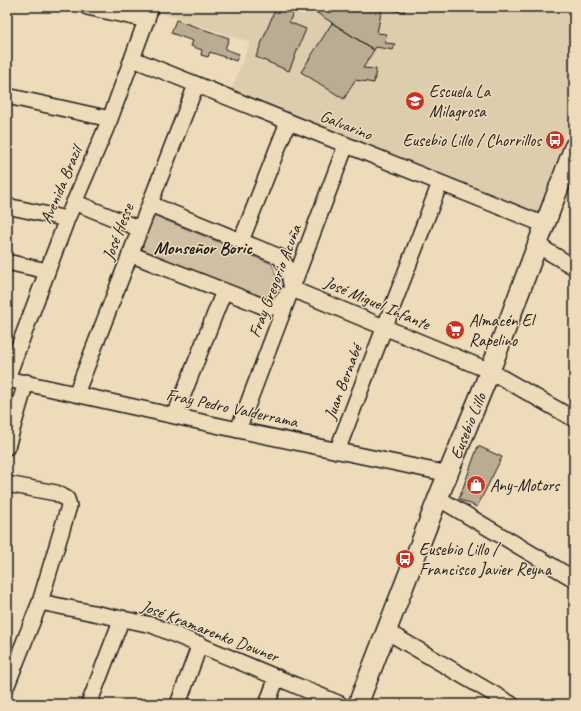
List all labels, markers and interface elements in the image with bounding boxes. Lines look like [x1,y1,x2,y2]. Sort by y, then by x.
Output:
place label: Escuela La Milagrosa [429,81,492,122]
school or university icon: Escuela La Milagrosa [404,90,426,112]
street label: Galvarino [317,105,376,145]
bus stop icon: Eusebio Lillo / Chorrillos [544,129,566,151]
place label: Eusebio Lillo / Chorrillos [403,130,543,151]
street label: Avenida Brazil [35,140,88,227]
street label: José Hesse [97,199,139,264]
street label: Fray Gregorio Acuña [244,220,307,340]
district label: Monseñor Boric [154,237,253,259]
street label: José Miguel Infante [320,271,434,335]
place label: Almacén El Rapelino [469,310,537,351]
supermarket icon: Almacén El Rapelino [444,319,466,341]
street label: Juan Bernabé [319,339,368,423]
street label: Fray Pedro Valderrama [164,384,301,433]
street label: Eusebio Lillo [445,389,491,462]
shop icon: Any-Motors [465,474,487,496]
place label: Any-Motors [490,475,561,496]
place label: Eusebio Lillo / Francisco Javier Reyna [419,539,552,580]
bus stop icon: Eusebio Lillo / Francisco Javier Reyna [394,548,416,570]
street label: José Kramarenko Downer [138,595,283,667]

